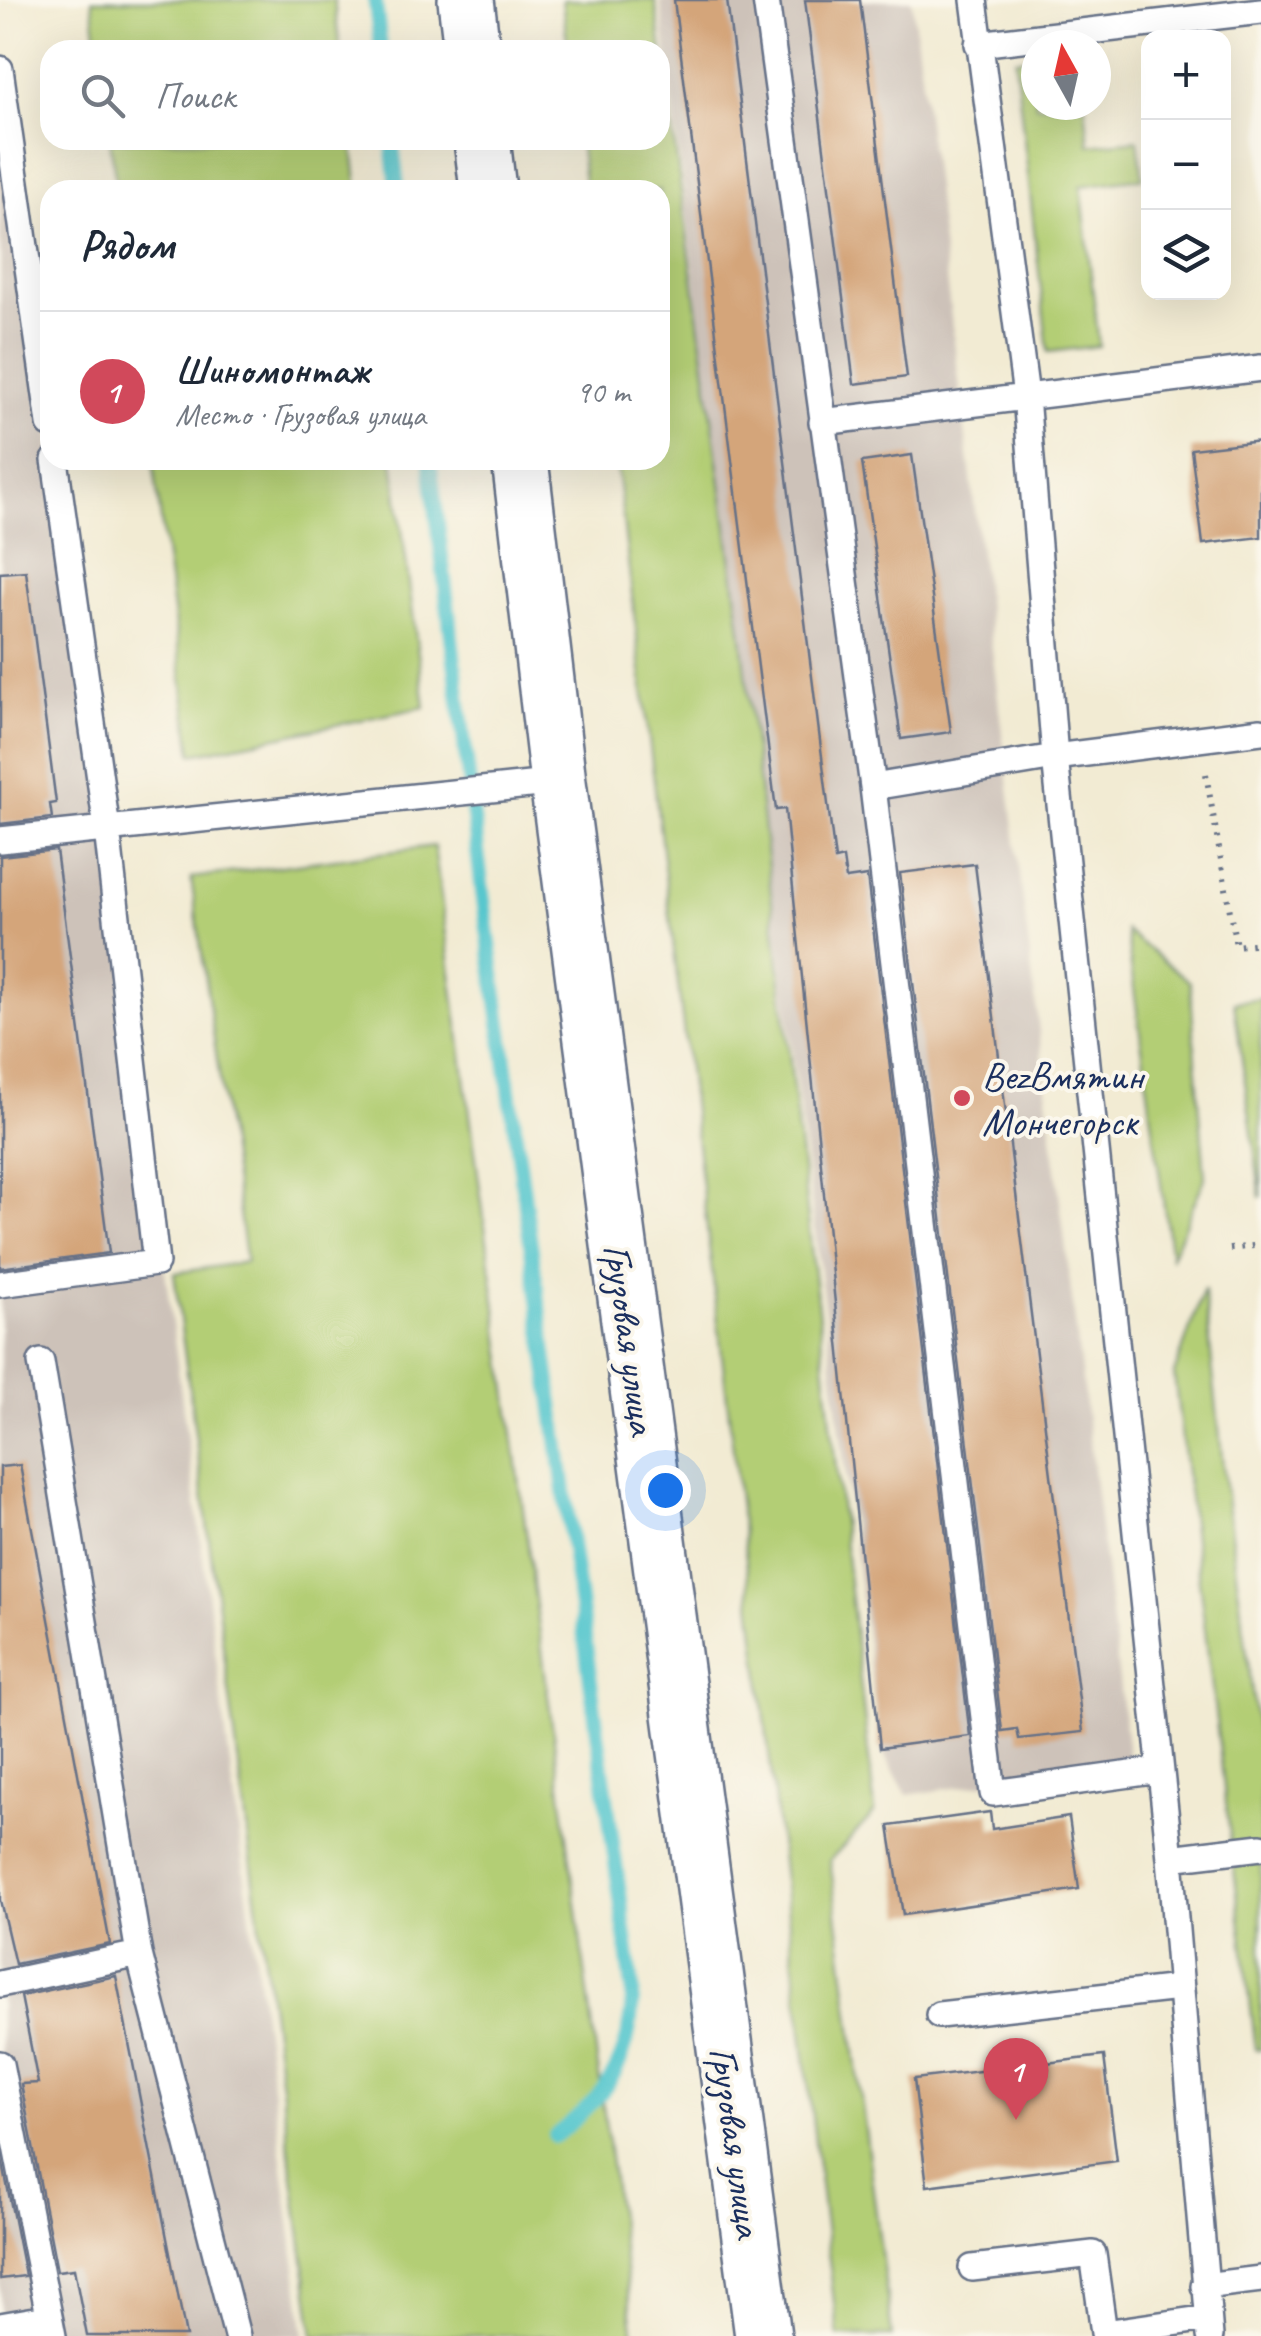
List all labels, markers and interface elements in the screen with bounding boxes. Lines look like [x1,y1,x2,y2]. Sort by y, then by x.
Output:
north arrow [1021,30,1111,120]
map controls [1141,30,1231,300]
button: + [1141,30,1231,120]
search box [40,40,670,150]
icon: search [75,68,130,123]
text: Поиск [155,72,235,119]
button: − [1141,120,1231,210]
button: layers [1141,210,1231,300]
text: Рядом [80,219,174,272]
text: Шиномонтаж [175,347,369,394]
text: 1 [105,371,120,412]
text: 90 m [576,371,630,412]
text: Место · Грузовая улица [175,394,426,435]
place label: BezВмятин Мончегорск [982,1051,1146,1147]
marker: BezВмятин Мончегорск [951,1087,973,1109]
street label: Грузовая улица [592,1241,668,1440]
your location [640,1465,691,1516]
pin: 1 [984,2038,1048,2120]
street label: Грузовая улица [698,2044,774,2243]

